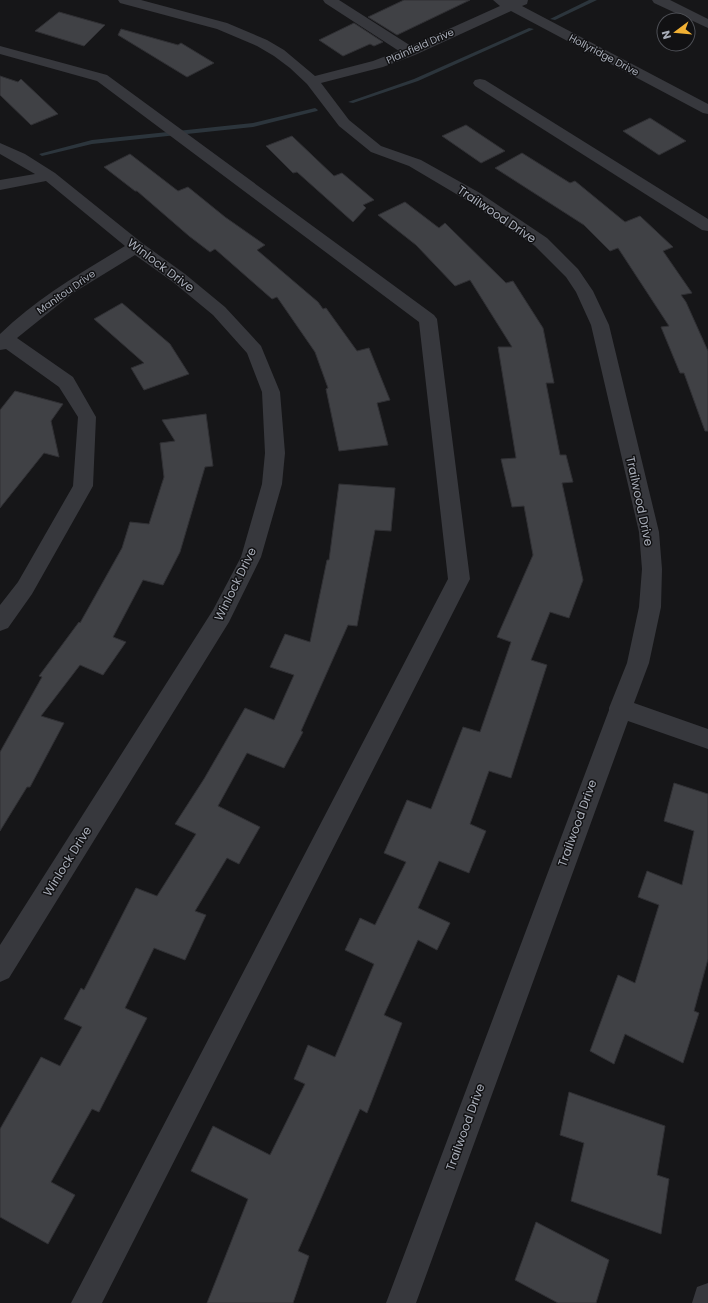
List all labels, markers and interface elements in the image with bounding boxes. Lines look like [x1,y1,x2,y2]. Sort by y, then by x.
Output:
north arrow [656,12,696,52]
street label: Plainfield Drive [384,24,456,68]
text: N [658,29,675,41]
street label: Hollyridge Drive [566,30,642,80]
street label: Trailwood Drive [454,181,540,247]
street label: Winlock Drive [124,234,198,296]
street label: Manitou Drive [34,266,98,318]
street label: Trailwood Drive [622,454,658,548]
street label: Winlock Drive [210,544,260,624]
street label: Trailwood Drive [553,777,601,869]
street label: Winlock Drive [39,823,95,899]
street label: Trailwood Drive [441,1081,489,1173]

